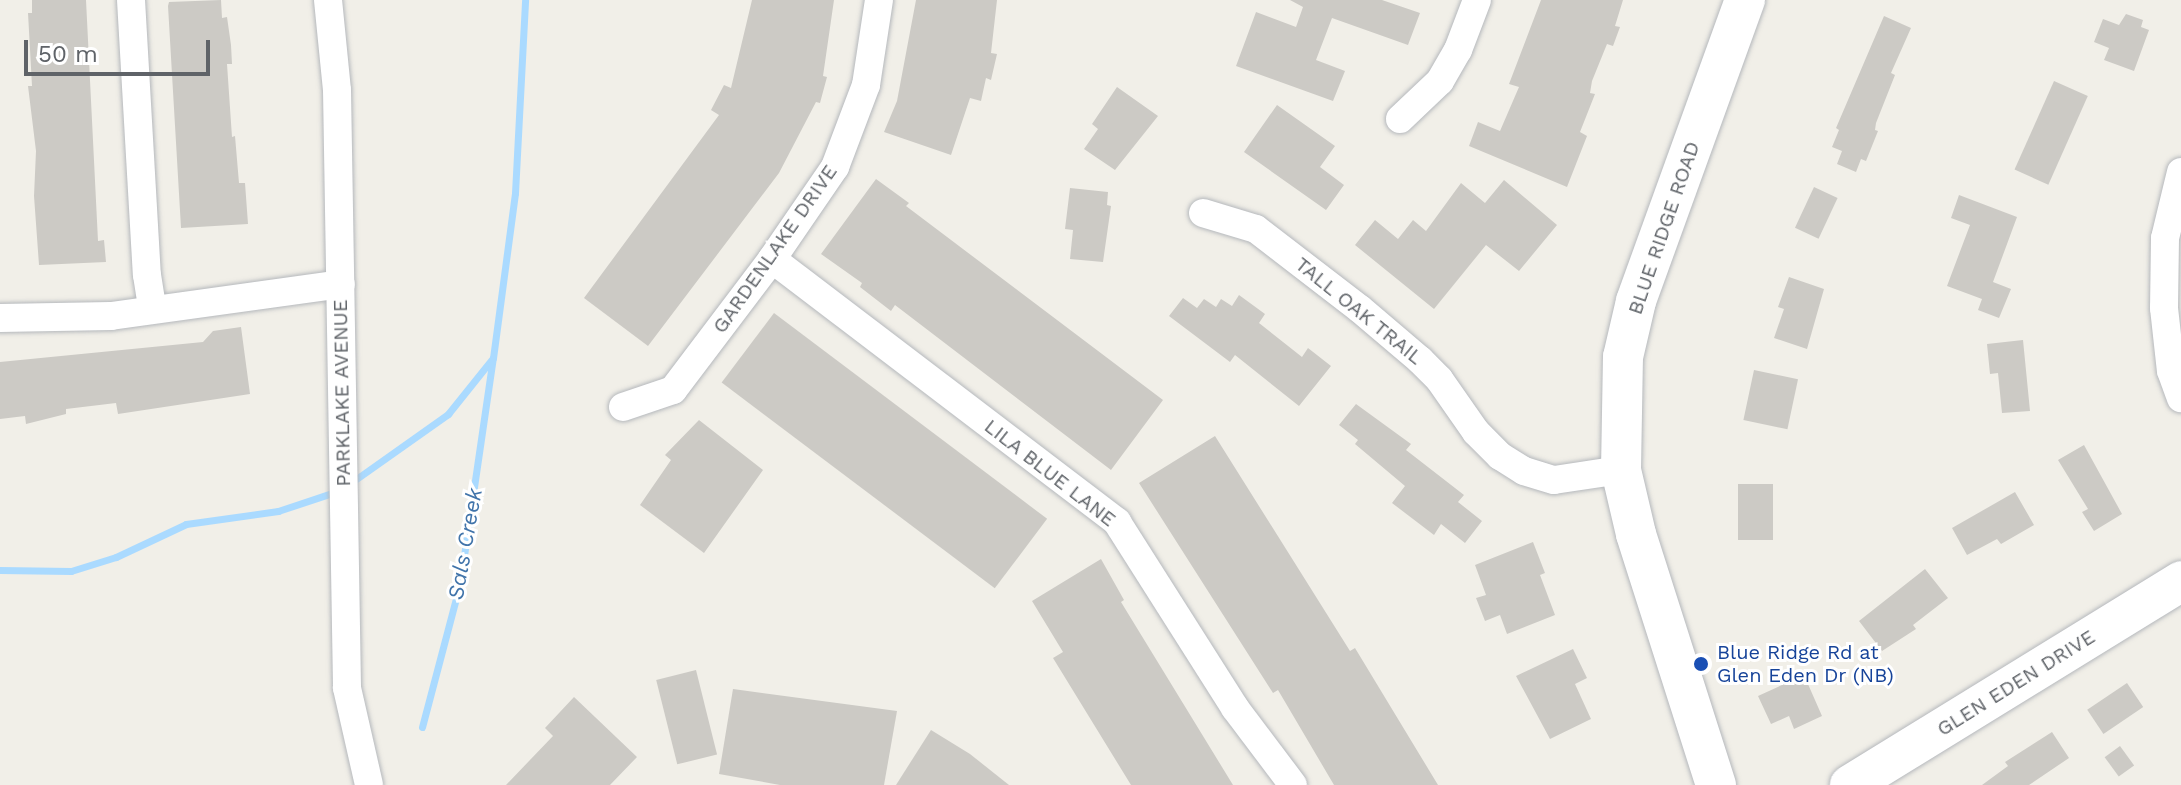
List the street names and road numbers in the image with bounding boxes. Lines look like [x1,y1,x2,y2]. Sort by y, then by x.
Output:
street label: BLUE RIDGE ROAD [1623,138,1705,318]
street label: GARDENLAKE DRIVE [708,160,842,338]
street label: TALL OAK TRAIL [1290,252,1428,370]
street label: PARKLAKE AVENUE [328,299,356,487]
street label: LILA BLUE LANE [979,414,1121,532]
street label: GLEN EDEN DRIVE [1933,625,2099,741]

